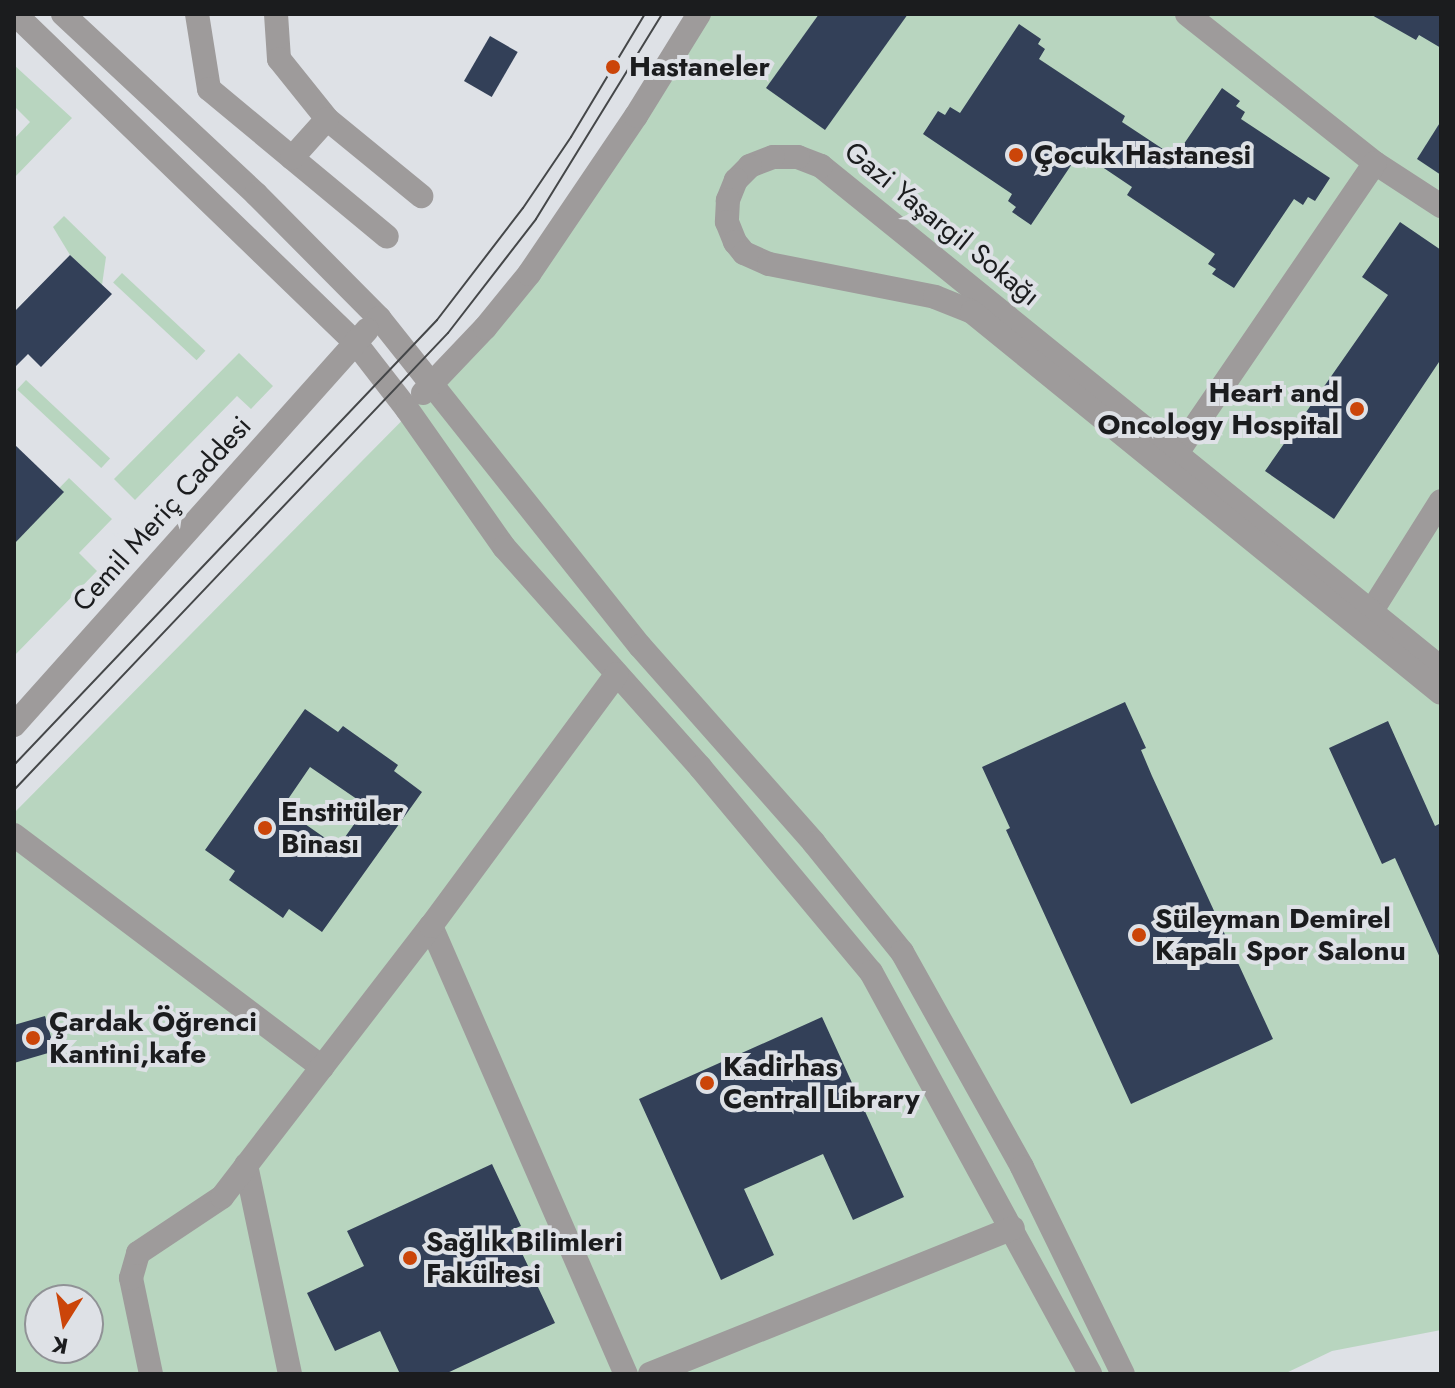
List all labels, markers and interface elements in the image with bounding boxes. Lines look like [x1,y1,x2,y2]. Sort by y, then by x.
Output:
place label: Hastaneler [629,50,770,84]
marker: Hastaneler [604,58,622,76]
street label: Gazi Yaşargil Sokağı [837,135,1047,313]
place label: Çocuk Hastanesi [1034,138,1251,172]
marker: Çocuk Hastanesi [1005,144,1027,166]
place label: Heart and Oncology Hospital [1098,376,1339,442]
marker: Heart and Oncology Hospital [1346,398,1368,420]
street label: Cemil Meriç Caddesi [66,410,258,618]
place label: Enstitüler Binası [281,795,403,861]
marker: Enstitüler Binası [256,819,274,837]
place label: Süleyman Demirel Kapalı Spor Salonu [1155,902,1406,968]
marker: Süleyman Demirel Kapalı Spor Salonu [1130,926,1148,944]
place label: Çardak Öğrenci Kantini,kafe [49,1005,257,1071]
marker: Çardak Öğrenci Kantini,kafe [24,1029,42,1047]
place label: Kadirhas Central Library [723,1050,920,1116]
marker: Kadirhas Central Library [698,1074,716,1092]
place label: Sağlık Bilimleri Fakültesi [426,1225,623,1291]
marker: Sağlık Bilimleri Fakültesi [401,1249,419,1267]
north arrow [24,1284,104,1364]
text: K [49,1328,70,1363]

